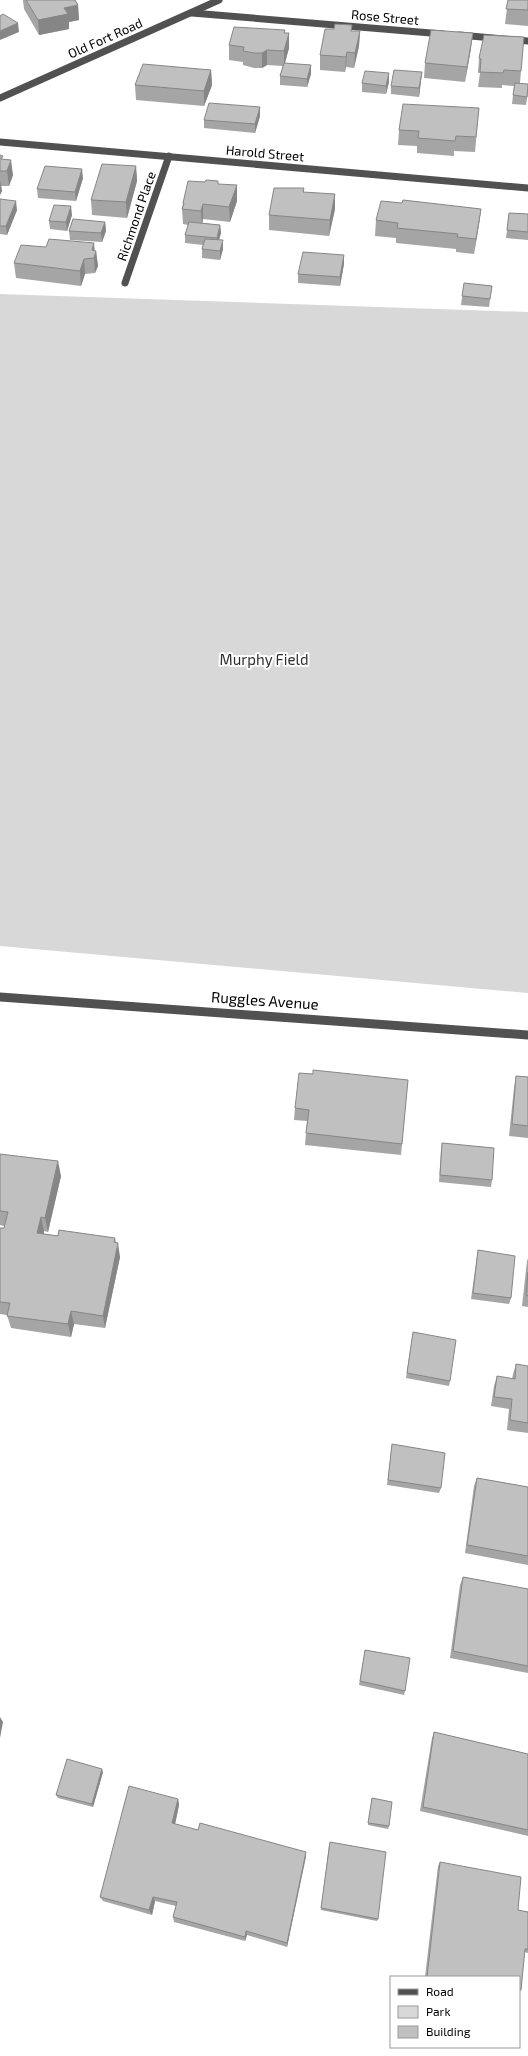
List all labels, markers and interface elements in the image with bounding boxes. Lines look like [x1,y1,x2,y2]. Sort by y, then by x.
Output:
street label: Rose Street [350,6,420,28]
street label: Old Fort Road [65,14,145,62]
street label: Harold Street [225,142,305,164]
street label: Richmond Place [113,169,159,263]
park label: Murphy Field [220,650,309,668]
street label: Ruggles Avenue [211,987,319,1013]
legend [390,1976,520,2048]
text: Road [426,1984,454,1998]
text: Park [426,2004,451,2018]
text: Building [426,2024,471,2038]

